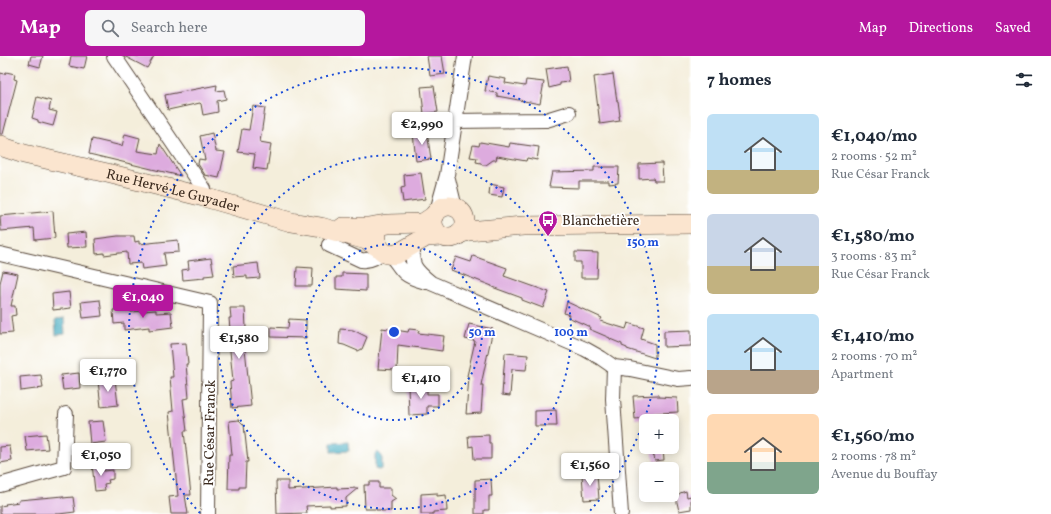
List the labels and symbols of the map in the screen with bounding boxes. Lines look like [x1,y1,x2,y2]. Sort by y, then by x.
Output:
pin: €2,990 [389,112,455,146]
street label: Rue Hervé Le Guyader [104,165,241,218]
bus stop icon: Blanchetière [537,209,559,237]
place label: Blanchetière [562,212,640,231]
text: 150 m [627,235,659,251]
pin: €1,040 [110,285,176,319]
centre of rings [387,325,401,339]
text: 50 m [468,325,496,341]
text: 100 m [554,325,588,341]
pin: €1,580 [206,326,272,360]
pin: €1,770 [75,359,141,393]
pin: €1,410 [388,366,454,400]
street label: Rue César Franck [200,379,221,486]
pin: €1,050 [68,443,134,477]
pin: €1,560 [557,453,623,487]

